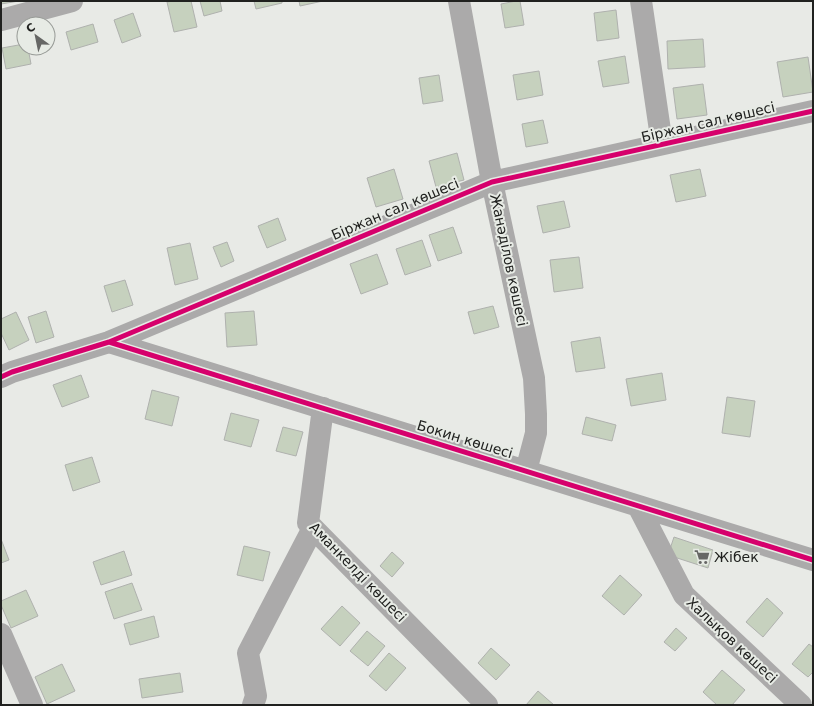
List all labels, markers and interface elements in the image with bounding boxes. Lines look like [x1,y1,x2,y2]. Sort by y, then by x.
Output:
north arrow [16,16,56,56]
text: С [24,20,38,36]
street label: Біржан сал көшесі [640,99,776,145]
street label: Біржан сал көшесі [329,175,461,243]
street label: Жанәділов көшесі [487,192,531,328]
street label: Бокин көшесі [415,417,515,461]
street label: Аманкелді көшесі [306,519,410,625]
supermarket icon: Жібек [693,548,711,566]
place label: Жібек [714,549,759,565]
street label: Халықов көшесі [683,594,781,686]

